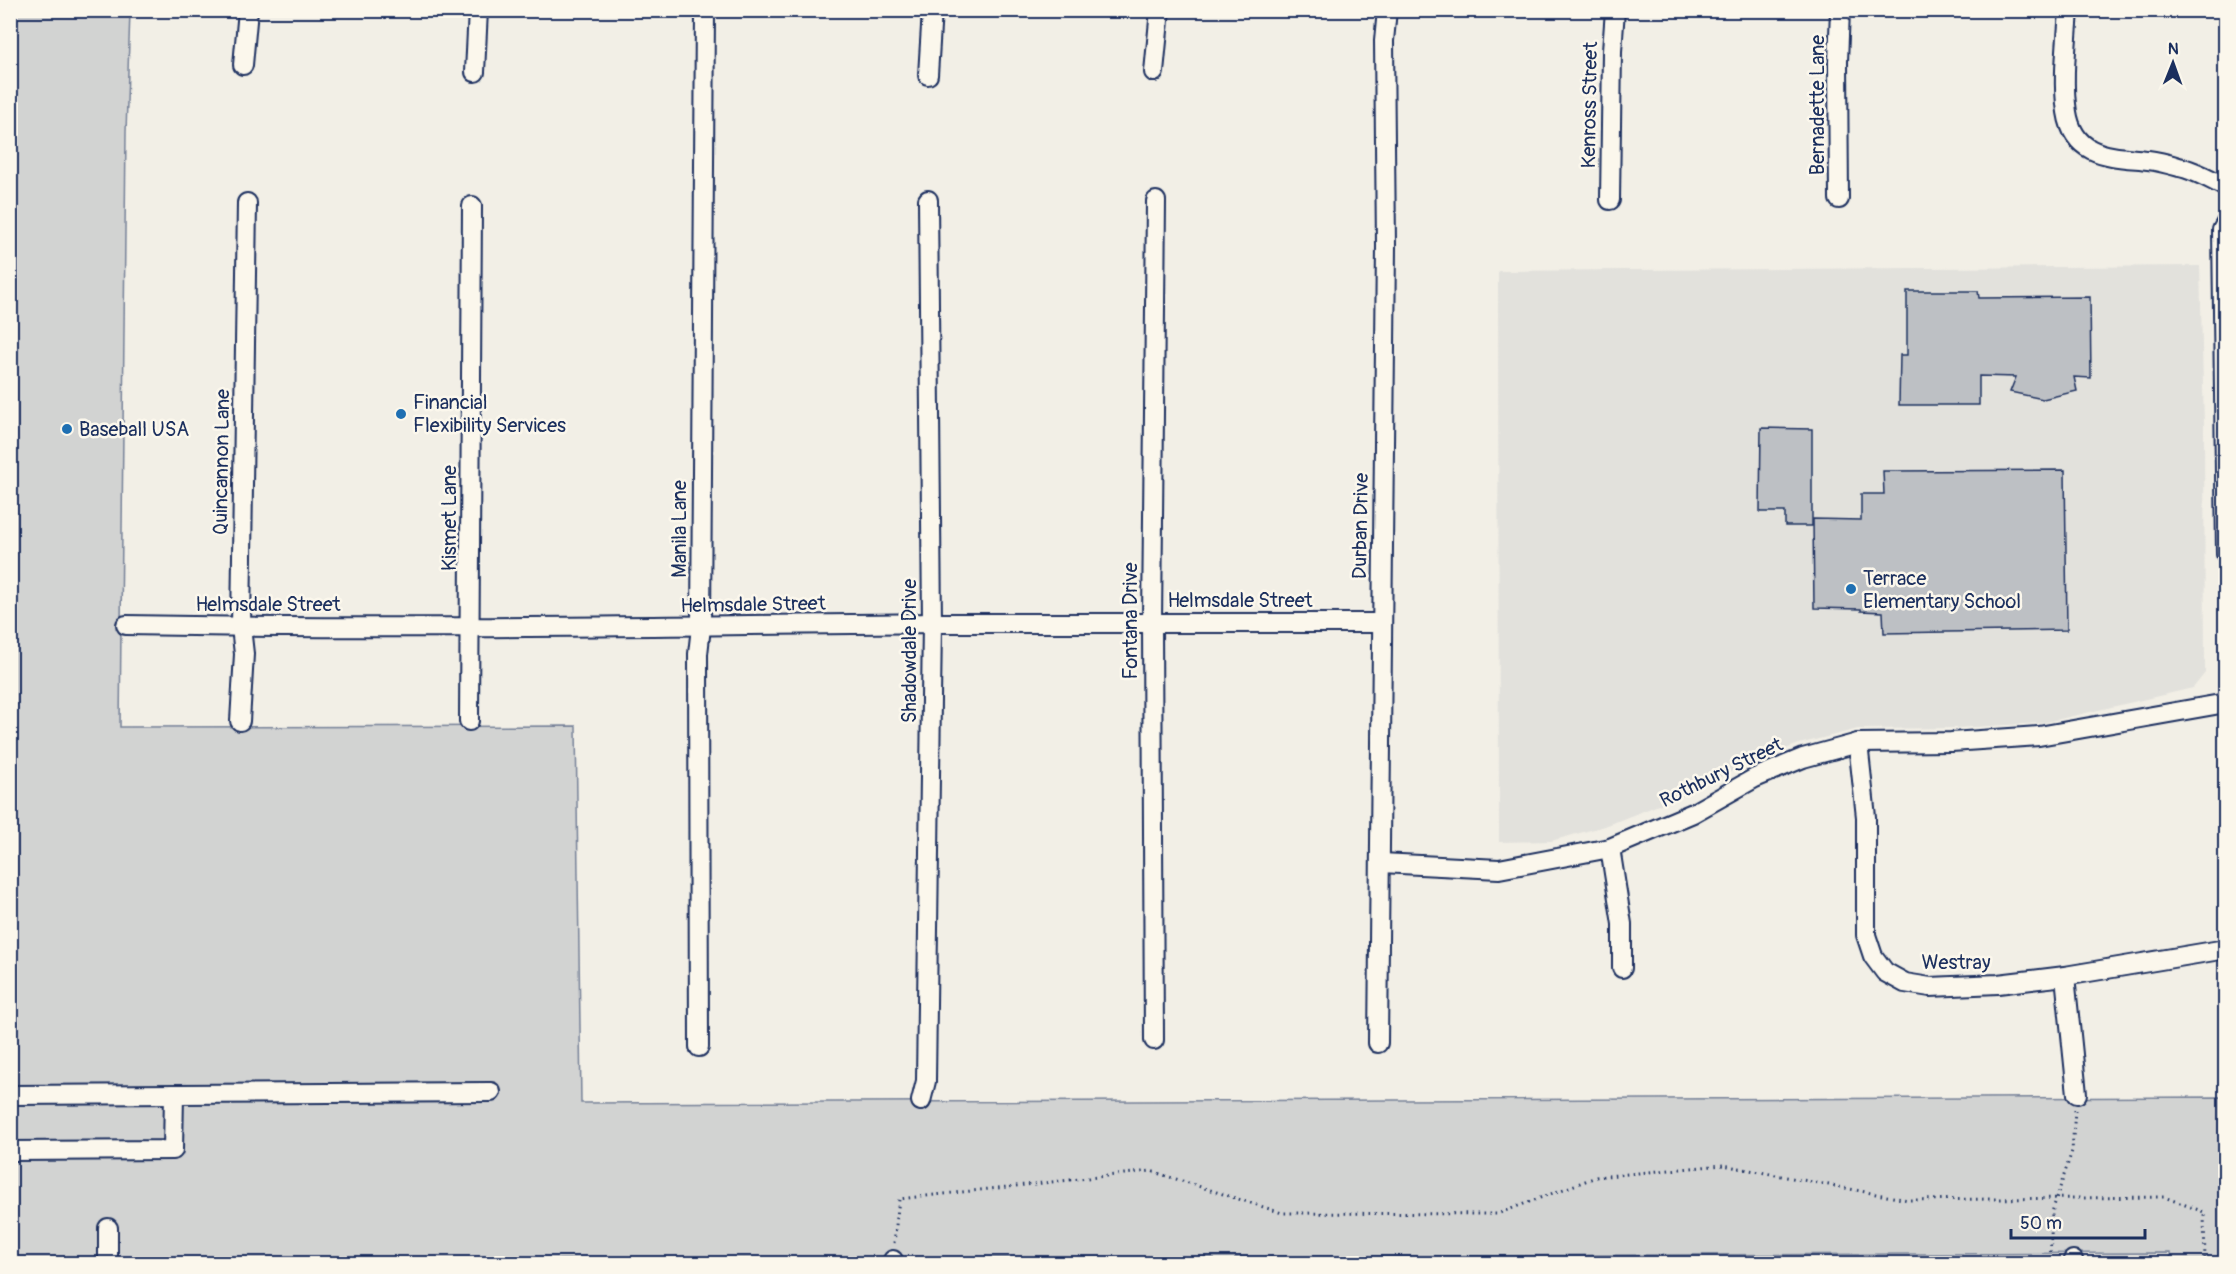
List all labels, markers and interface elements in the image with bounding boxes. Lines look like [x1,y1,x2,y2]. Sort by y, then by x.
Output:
north arrow [2143,33,2203,93]
street label: Bernadette Lane [1805,35,1830,175]
text: N [2168,39,2179,59]
street label: Kenross Street [1576,40,1603,169]
street label: Quincannon Lane [208,389,235,535]
place label: Financial Flexibility Services [413,390,566,438]
marker: Financial Flexibility Services [394,407,408,421]
place label: Baseball USA [79,417,189,442]
marker: Baseball USA [60,422,74,436]
street label: Kismet Lane [437,465,462,571]
street label: Durban Drive [1347,473,1374,579]
street label: Manila Lane [667,480,692,578]
street label: Fontana Drive [1118,562,1143,680]
place label: Terrace Elementary School [1863,566,2021,614]
street label: Shadowdale Drive [897,579,922,723]
marker: Terrace Elementary School [1844,582,1858,596]
street label: Helmsdale Street [1167,588,1314,613]
street label: Helmsdale Street [680,591,827,618]
street label: Helmsdale Street [195,592,342,617]
street label: Rothbury Street [1656,731,1788,813]
street label: Westray [1922,950,1991,975]
scale bar [2011,1202,2144,1240]
text: 50 m [2020,1212,2062,1235]

